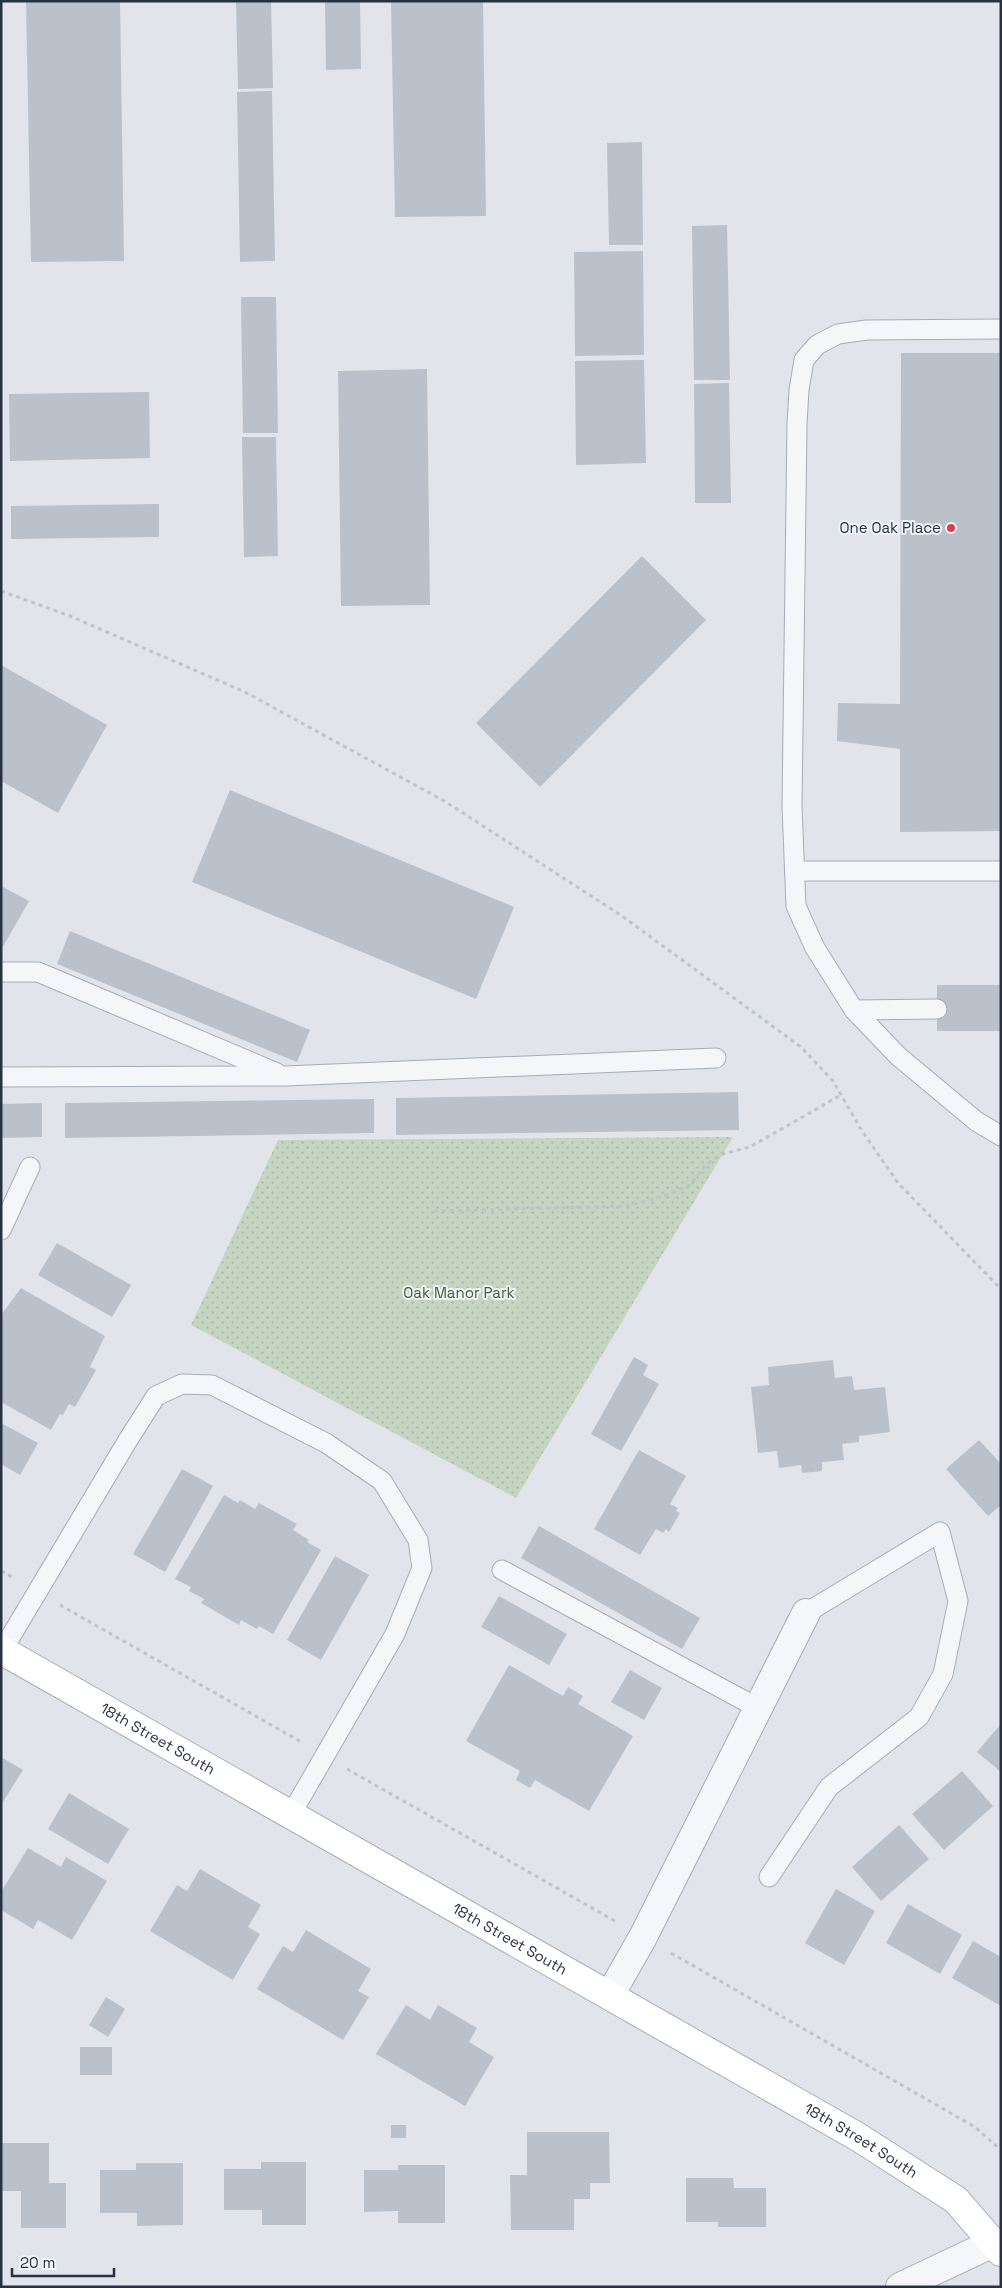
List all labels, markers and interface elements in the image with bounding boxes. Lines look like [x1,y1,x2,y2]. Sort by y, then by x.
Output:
place label: One Oak Place [839,518,941,537]
marker: One Oak Place [945,522,957,534]
park label: Oak Manor Park [403,1283,515,1302]
street label: 18th Street South [97,1698,219,1779]
street label: 18th Street South [449,1898,571,1979]
street label: 18th Street South [801,2099,921,2182]
scale bar [12,2246,115,2278]
text: 20 m [20,2253,55,2272]

